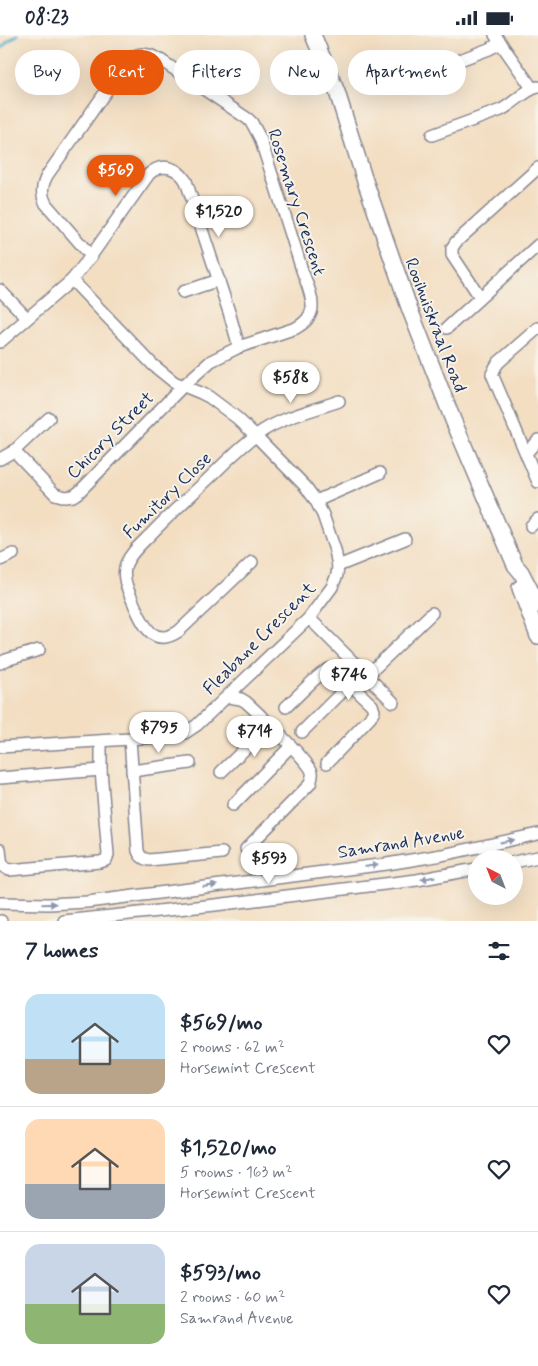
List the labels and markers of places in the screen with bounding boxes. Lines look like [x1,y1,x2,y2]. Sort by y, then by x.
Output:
pin: $569 [86,155,146,197]
pin: $1,520 [178,195,260,238]
pin: $588 [261,361,321,404]
pin: $746 [319,659,379,701]
pin: $795 [129,711,189,754]
pin: $714 [225,715,285,758]
pin: $593 [239,843,299,885]

